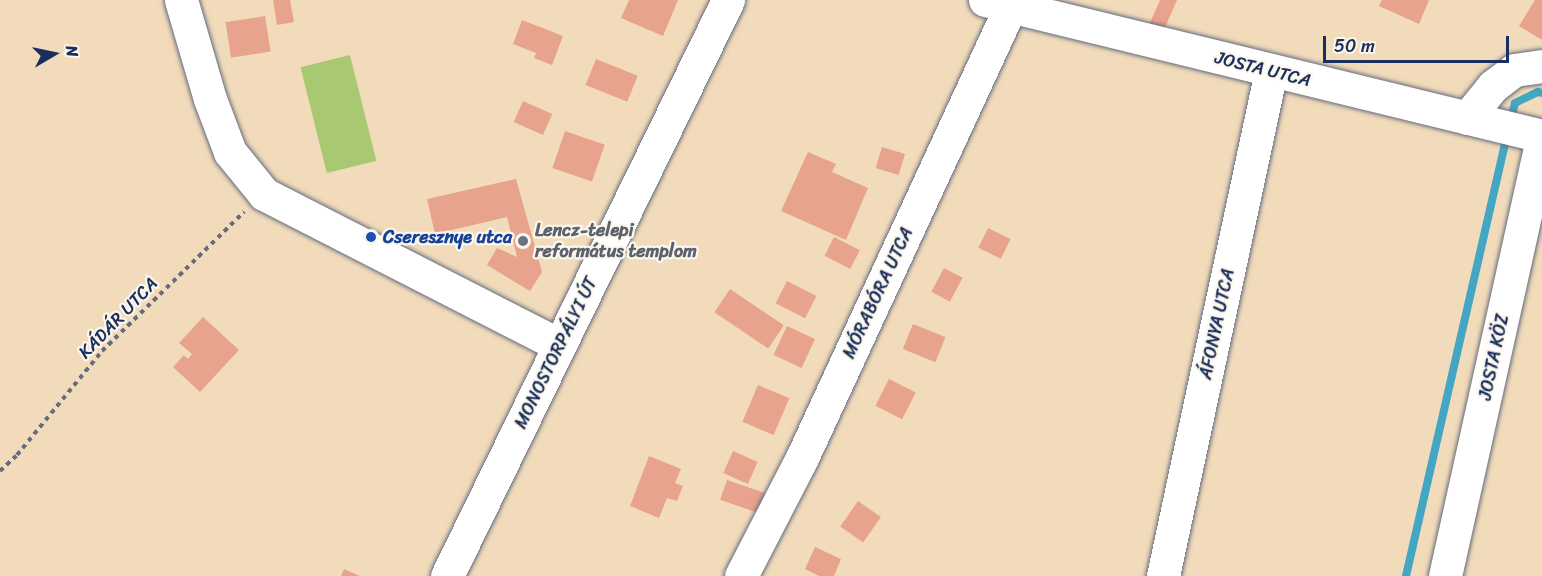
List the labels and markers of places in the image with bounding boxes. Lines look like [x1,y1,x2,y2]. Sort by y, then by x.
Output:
place label: Lencz-telepi református templom [535,220,697,262]
place label: Cseresznye utca [383,226,512,248]
marker: Cseresznye utca [364,230,378,244]
marker: Lencz-telepi református templom [516,234,530,248]

